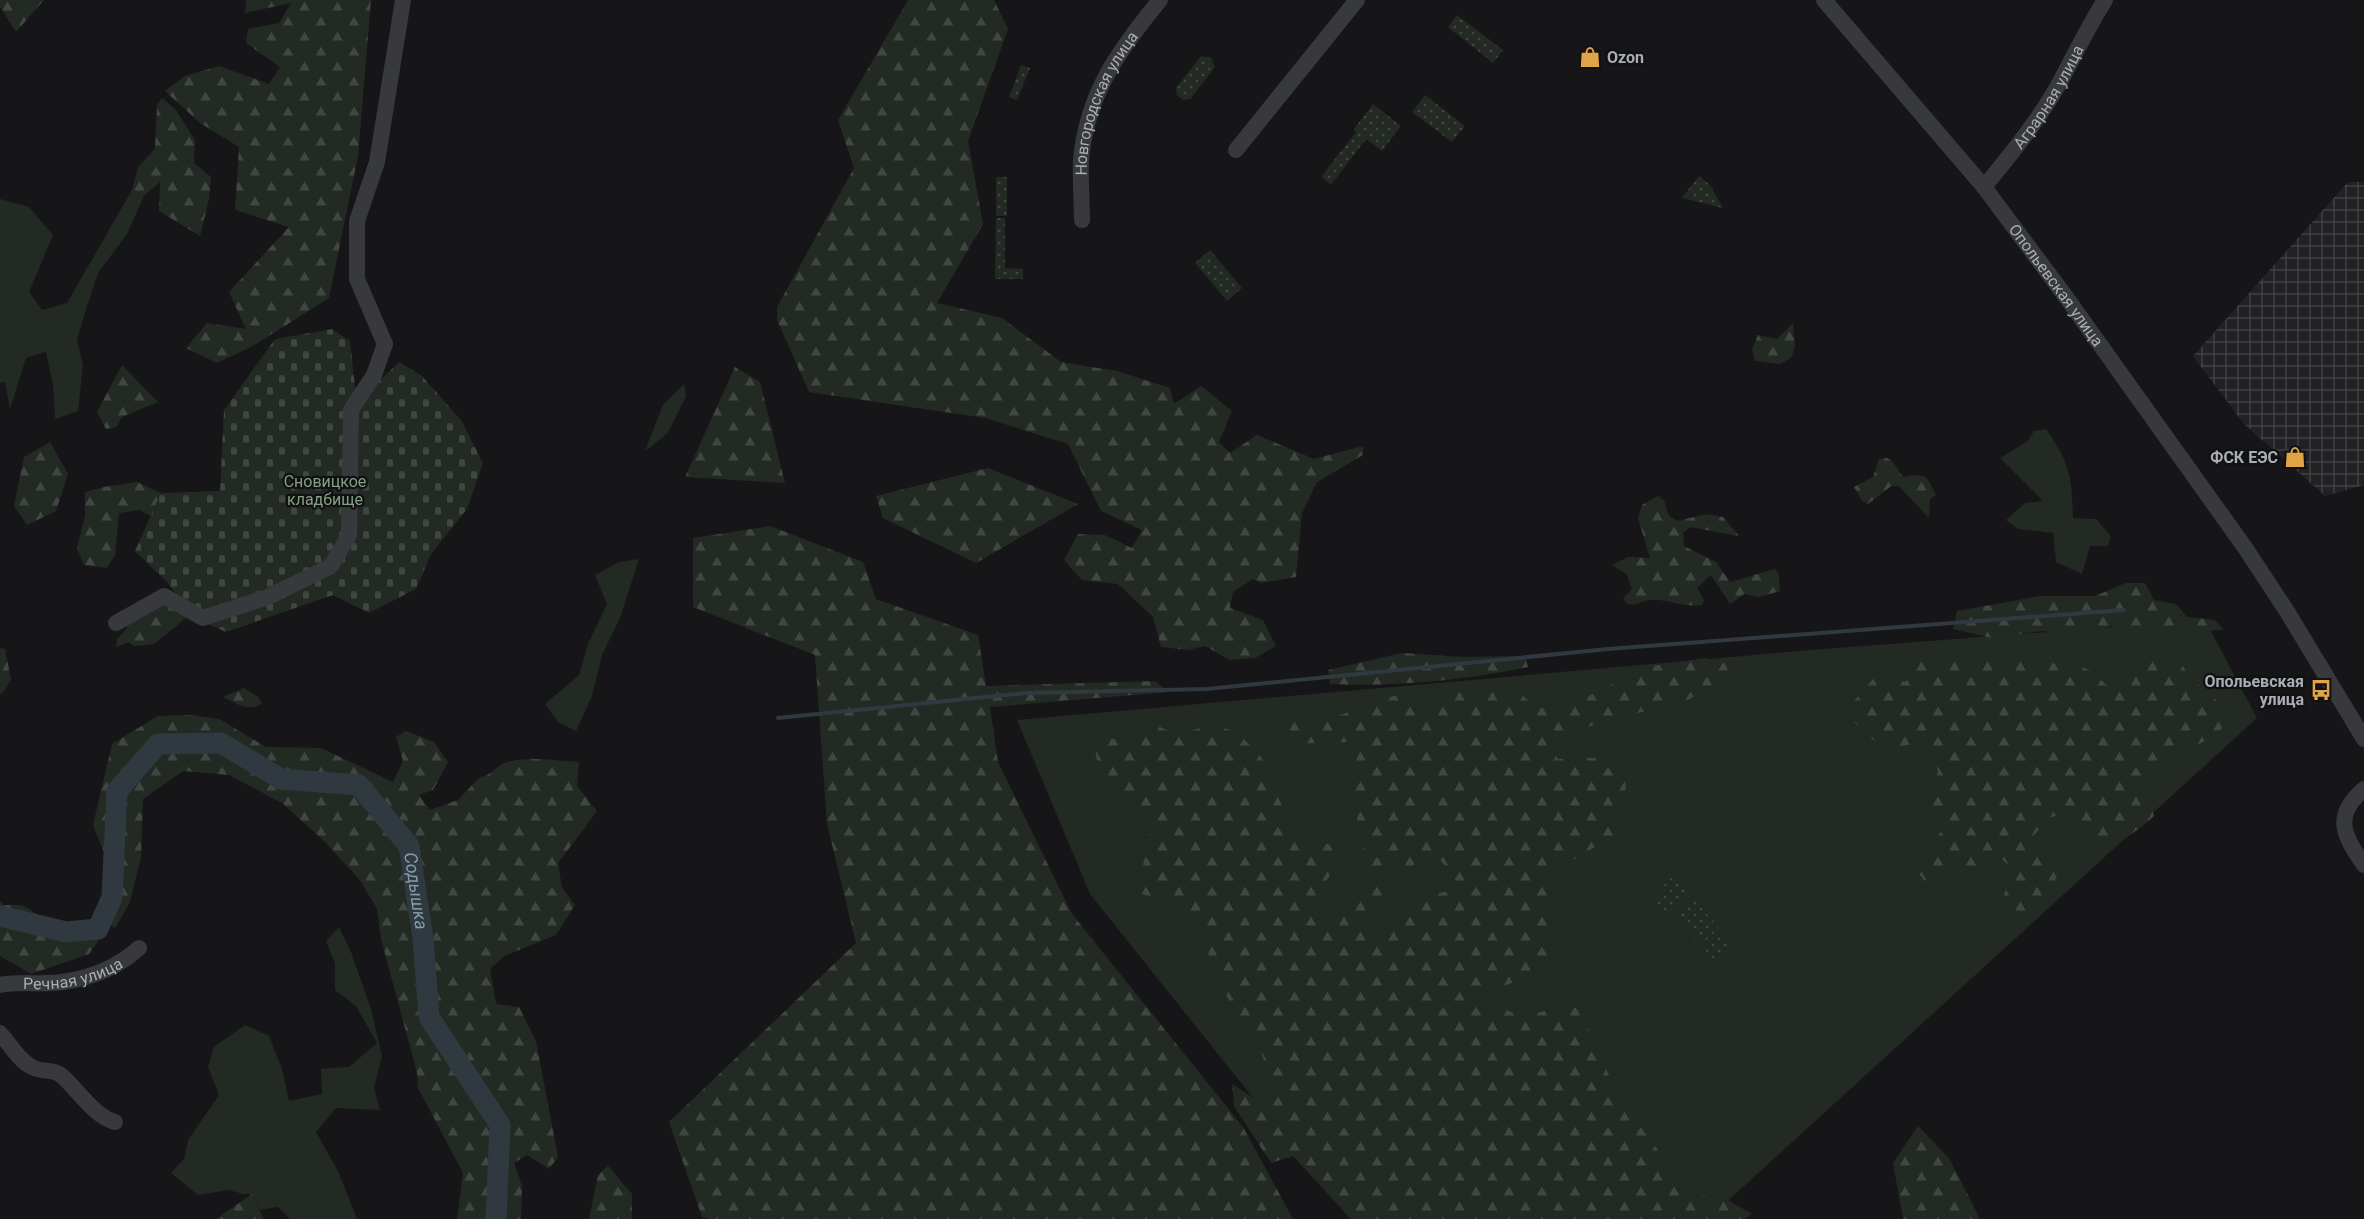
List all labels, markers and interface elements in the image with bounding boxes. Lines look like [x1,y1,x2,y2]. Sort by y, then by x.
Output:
street label: Новгородская улица [1072,28,1142,176]
street label: Аграрная улица [2009,42,2088,153]
shop icon: Ozon [1578,45,1602,69]
place label: Ozon [1607,48,1644,67]
street label: Опольевская улица [2005,220,2107,350]
shop icon: ФСК ЕЭС [2283,445,2307,469]
place label: ФСК ЕЭС [2210,448,2278,467]
park label: Сновицкое кладбище [284,472,366,509]
place label: Опольевская улица [2204,672,2304,709]
bus stop icon: Опольевская улица [2309,678,2333,702]
water label: Содышка [400,851,433,931]
street label: Речная улица [23,954,126,993]

